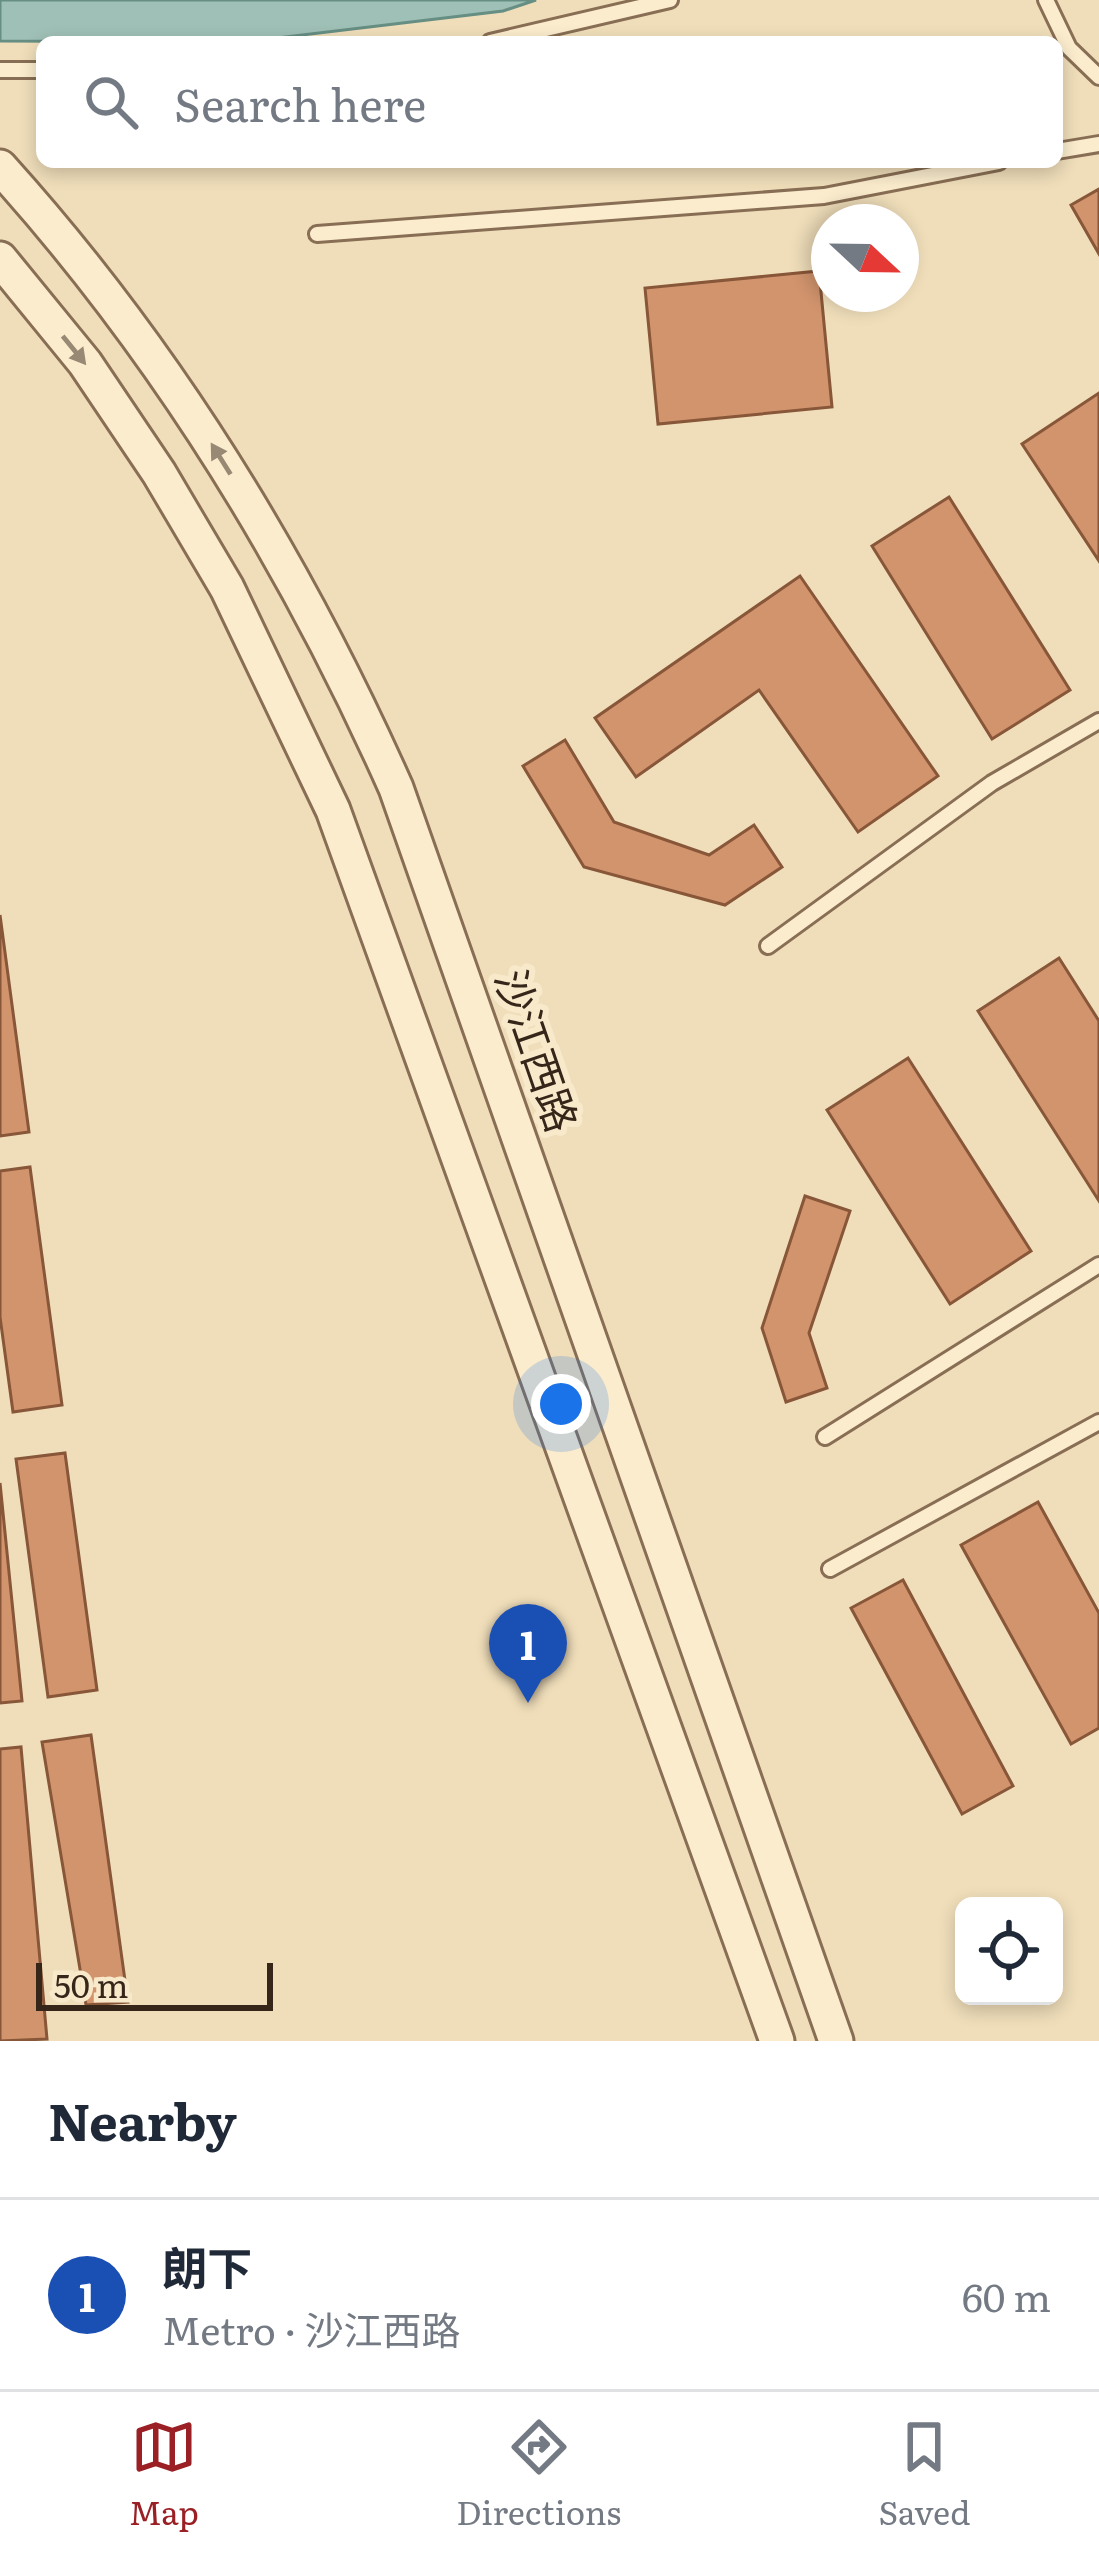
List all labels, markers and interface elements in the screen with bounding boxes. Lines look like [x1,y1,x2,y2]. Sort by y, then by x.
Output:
search box [36,36,1063,168]
icon: search [78,69,144,135]
text: Search here [174,69,426,136]
north arrow [811,204,919,312]
one-way arrow [61,334,86,365]
one-way arrow [211,443,233,476]
street label: 沙江西路 [482,960,595,1140]
your location [531,1374,591,1434]
pin: 1 [489,1604,567,1703]
map controls [955,1897,1063,2005]
button: locate [955,1897,1063,2005]
scale bar [36,1957,273,2010]
text: 50 m [54,1959,128,2008]
text: Nearby [48,2081,237,2157]
text: 朗下 [162,2232,252,2299]
text: 1 [79,2266,95,2324]
text: 60 m [962,2266,1051,2324]
text: Metro · 沙江西路 [162,2299,460,2357]
tab: Map [129,2414,199,2535]
tab: Directions [456,2414,621,2535]
tab: Saved [878,2414,970,2535]

